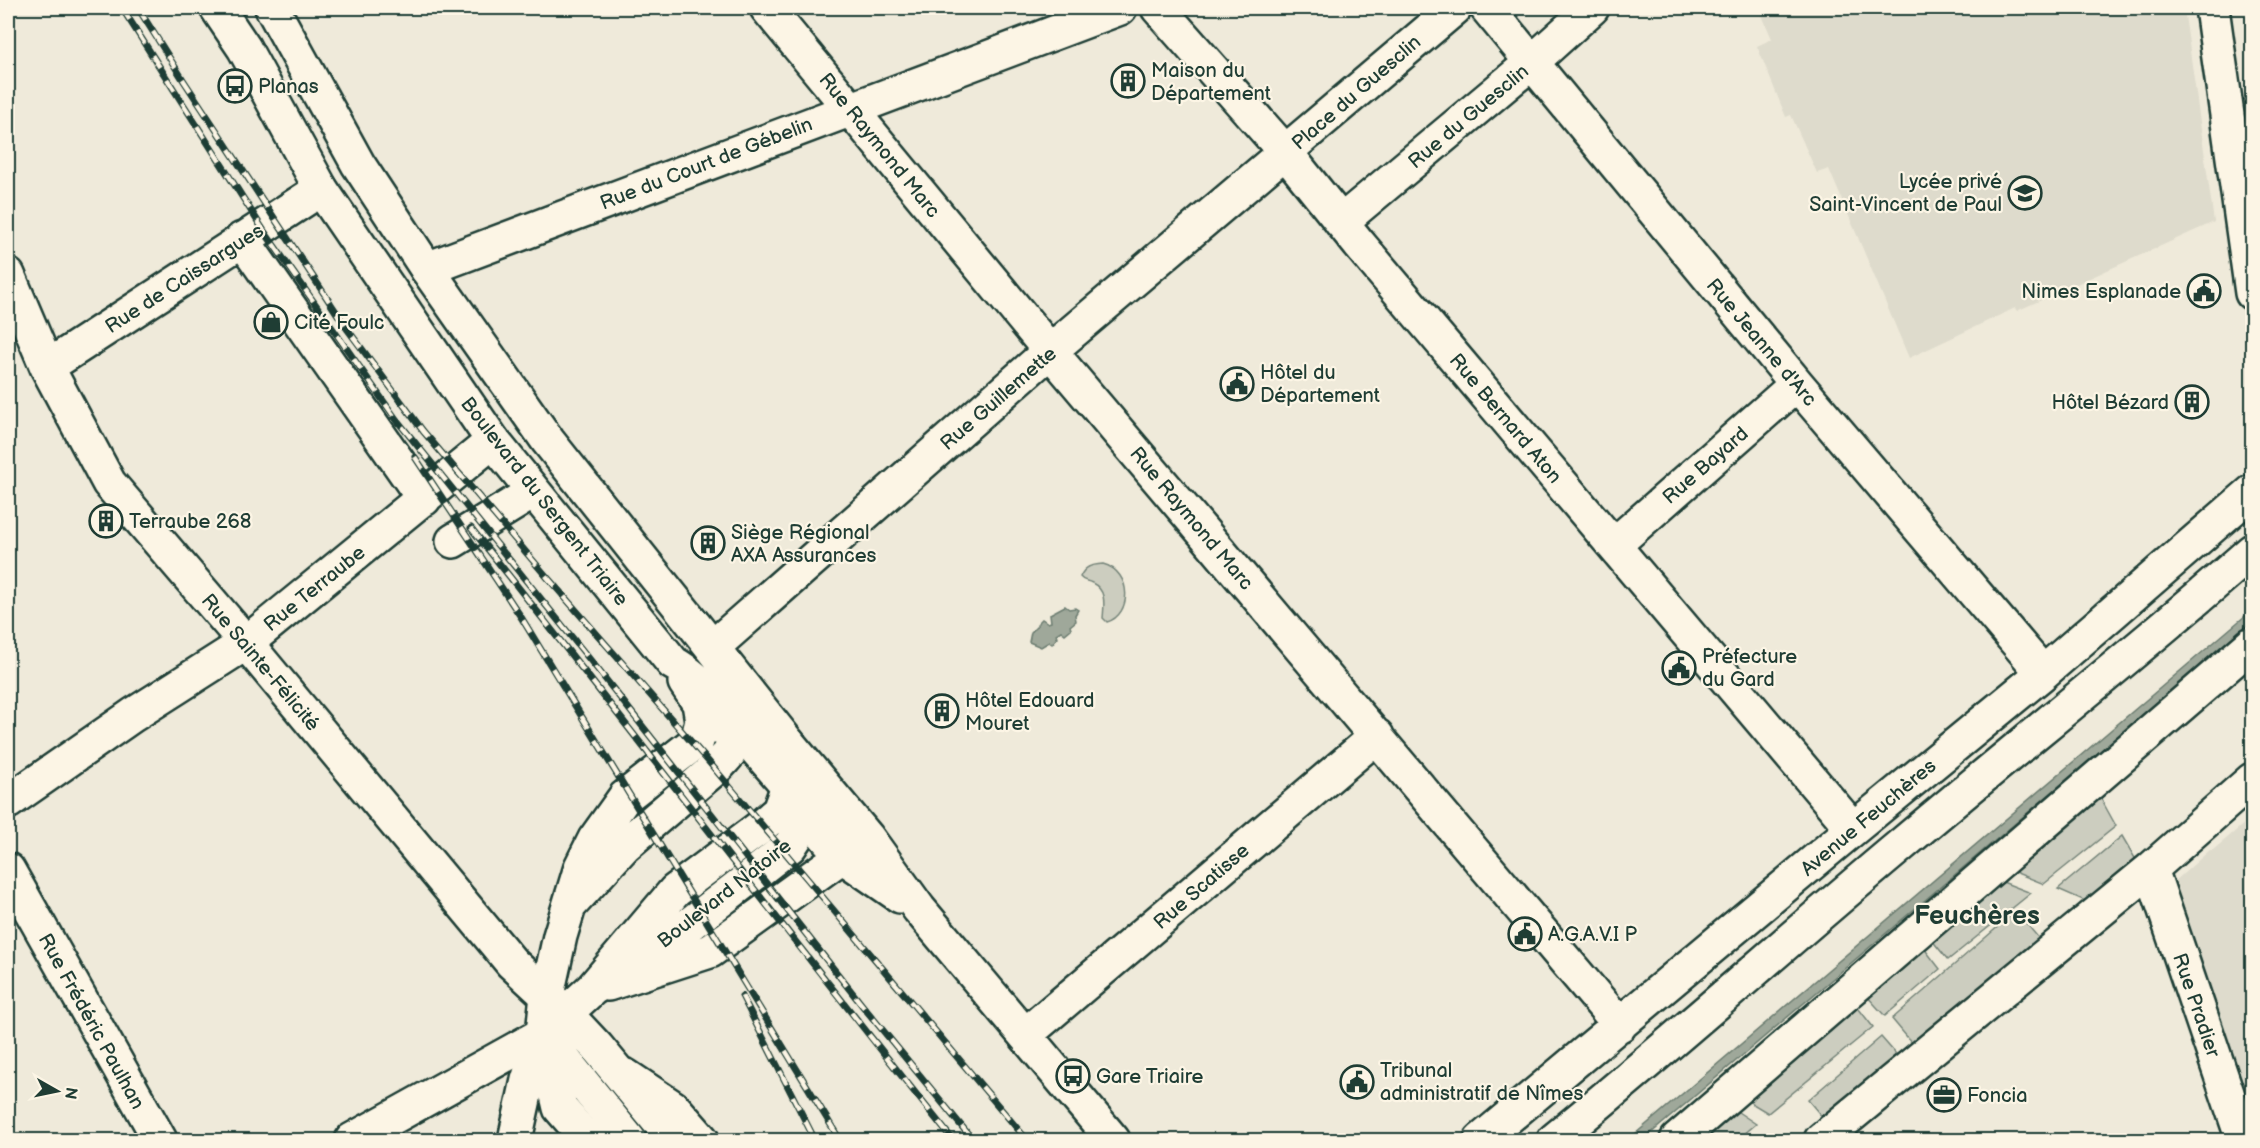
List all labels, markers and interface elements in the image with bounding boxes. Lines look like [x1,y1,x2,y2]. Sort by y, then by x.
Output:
street label: Place du Guesclin [1287,30,1426,155]
place label: Maison du Département [1151,59,1271,106]
street label: Rue du Guesclin [1404,59,1534,174]
building icon: Maison du Département [1110,63,1146,99]
bus stop icon: Planas [217,68,253,104]
street label: Rue Raymond Marc [813,68,945,223]
place label: Planas [258,75,319,99]
street label: Rue du Court de Gébelin [597,112,816,216]
place label: Lycée privé Saint-Vincent de Paul [1809,170,2002,217]
school or university icon: Lycée privé Saint-Vincent de Paul [2007,175,2043,211]
street label: Rue de Caissargues [101,219,268,339]
public building icon: Nimes Esplanade [2186,273,2222,309]
street label: Rue Jeanne d'Arc [1701,274,1822,411]
place label: Nimes Esplanade [2021,280,2181,304]
shop icon: Cité Foulc [253,304,289,340]
place label: Cité Foulc [294,311,384,335]
street label: Rue Guillemette [936,342,1062,456]
street label: Rue Bernard Aton [1444,349,1567,488]
place label: Hôtel du Département [1260,361,1380,408]
public building icon: Hôtel du Département [1219,366,1255,402]
building icon: Hôtel Bézard [2174,384,2210,420]
place label: Hôtel Bézard [2051,391,2169,415]
street label: Boulevard du Sergent Triaire [455,393,633,611]
street label: Rue Bayard [1658,422,1753,510]
street label: Rue Raymond Marc [1124,442,1258,595]
building icon: Terraube 268 [88,503,124,539]
place label: Terraube 268 [129,510,251,534]
place label: Siège Régional AXA Assurances [731,521,876,568]
building icon: Siège Régional AXA Assurances [690,525,726,561]
street label: Rue Terraube [259,541,370,637]
street label: Rue Sainte-Félicité [196,589,325,736]
place label: Préfecture du Gard [1702,645,1797,692]
public building icon: Préfecture du Gard [1661,650,1697,686]
place label: Hôtel Edouard Mouret [965,689,1094,736]
building icon: Hôtel Edouard Mouret [924,693,960,729]
street label: Avenue Feuchères [1796,754,1941,881]
street label: Boulevard Natoire [653,834,796,953]
street label: Rue Scatisse [1149,839,1254,935]
district label: Feuchères [1914,901,2040,932]
public building icon: A.G.A.V.I P [1507,916,1543,952]
place label: A.G.A.V.I P [1548,923,1638,947]
street label: Rue Frédéric Paulhan [33,929,149,1114]
street label: Rue Pradier [2167,950,2225,1061]
bus stop icon: Gare Triaire [1055,1058,1091,1094]
place label: Tribunal administratif de Nîmes [1380,1059,1583,1106]
north arrow [27,1061,87,1121]
public building icon: Tribunal administratif de Nîmes [1339,1064,1375,1100]
place label: Gare Triaire [1096,1065,1204,1089]
office icon: Foncia [1926,1077,1962,1113]
place label: Foncia [1967,1084,2028,1108]
text: N [60,1086,81,1101]

